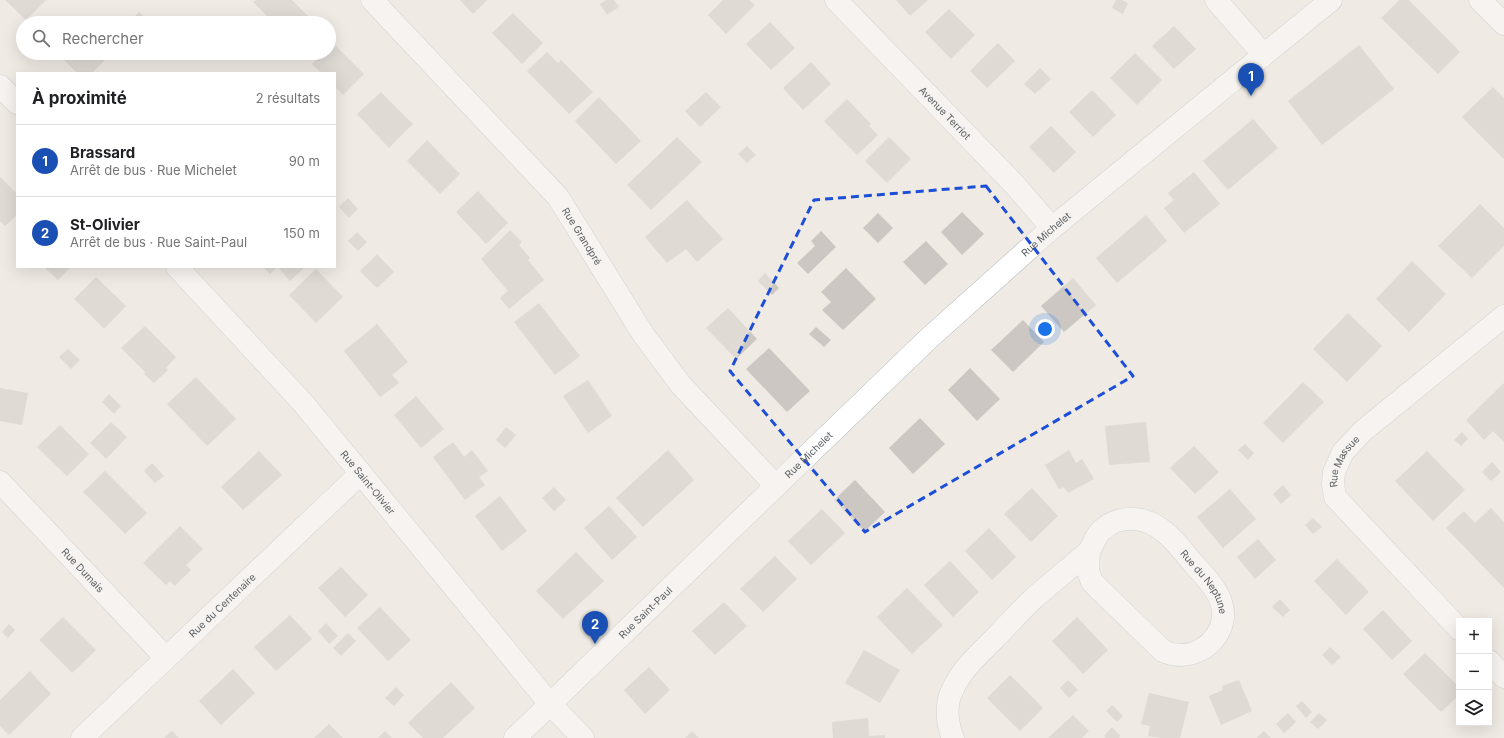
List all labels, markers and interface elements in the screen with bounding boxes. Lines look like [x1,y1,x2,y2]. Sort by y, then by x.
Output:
search box [16,16,336,60]
icon: search [30,27,52,49]
text: Rechercher [62,29,144,48]
pin: 1 [1238,63,1264,96]
street label: Avenue Terriot [917,84,974,142]
text: À proximité [32,88,127,108]
text: 2 résultats [256,90,320,106]
text: Brassard [70,143,135,162]
text: 1 [42,153,48,169]
text: 90 m [289,153,320,169]
text: Arrêt de bus · Rue Michelet [70,162,237,178]
street label: Rue Grandpré [560,205,605,267]
street label: Rue Michelet [1019,209,1073,259]
text: St-Olivier [70,215,140,234]
text: 2 [41,225,49,241]
text: 150 m [284,225,320,241]
text: Arrêt de bus · Rue Saint-Paul [70,234,247,250]
your location [1035,319,1055,339]
street label: Rue Michelet [782,428,835,480]
street label: Rue Massue [1327,433,1362,488]
street label: Rue Saint-Olivier [338,448,398,517]
street label: Rue Dumais [59,545,107,595]
street label: Rue du Neptune [1178,547,1229,615]
street label: Rue du Centenaire [186,571,258,640]
street label: Rue Saint-Paul [616,584,674,641]
pin: 2 [582,611,608,644]
map controls [1456,618,1492,726]
button: + [1456,618,1492,654]
button: − [1456,654,1492,690]
button: layers [1456,690,1492,726]

